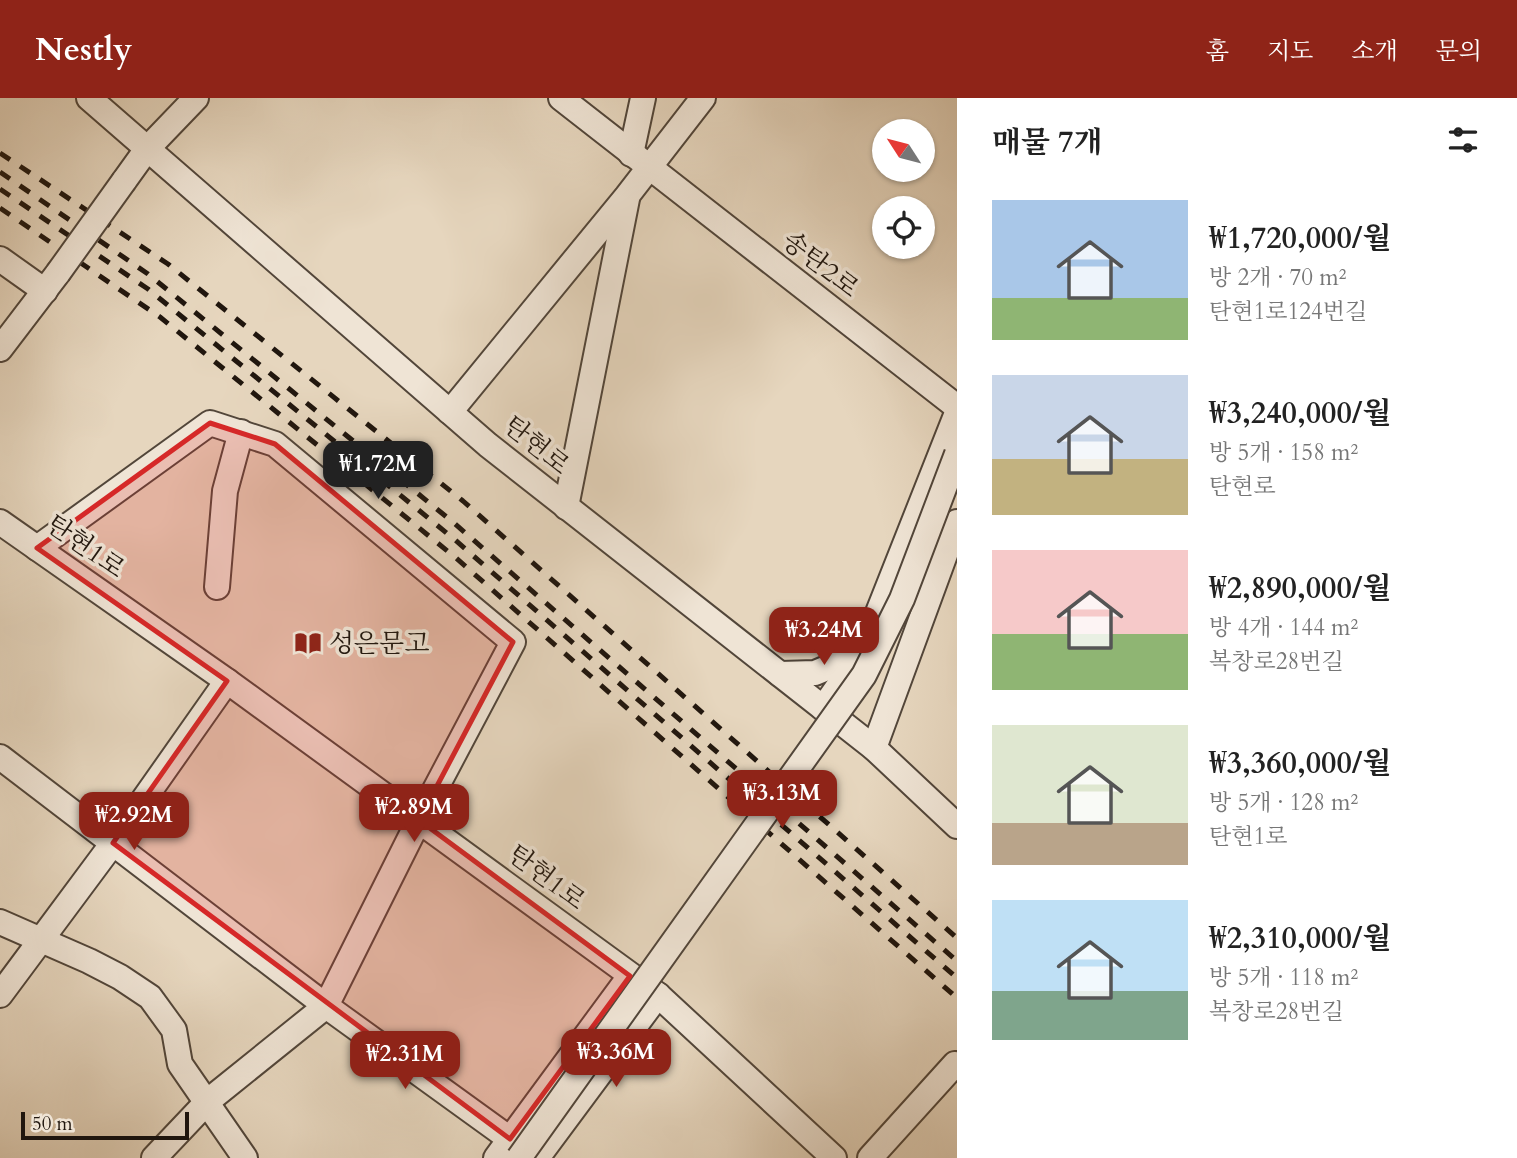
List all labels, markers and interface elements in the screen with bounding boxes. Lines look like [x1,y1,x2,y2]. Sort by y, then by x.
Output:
text: Nestly [35,27,132,72]
text: 홈 [1206,35,1229,68]
text: 지도 [1267,35,1313,68]
text: 소개 [1351,35,1398,68]
text: 문의 [1436,35,1482,68]
north arrow [872,119,934,182]
map controls [872,119,935,259]
icon: filters [1444,121,1482,159]
text: 매물 7개 [992,122,1102,163]
button: locate [872,196,935,259]
text: ₩1,720,000/월 [1209,218,1391,259]
street label: 송탄2로 [775,223,866,305]
icon: home [1048,228,1132,312]
text: 방 2개 · 70 m² [1209,262,1346,293]
text: 탄현1로124번길 [1209,296,1367,327]
text: ₩3,240,000/월 [1209,393,1391,434]
icon: home [1048,403,1132,487]
street label: 탄현로 [496,408,577,483]
text: 방 5개 · 158 m² [1209,437,1358,468]
pin: ₩1.72M [321,442,435,501]
text: ₩1.72M [339,448,417,479]
text: 탄현로 [1209,471,1276,502]
street label: 탄현1로 [39,507,132,586]
text: ₩2,890,000/월 [1209,568,1391,609]
icon: home [1048,578,1132,662]
pin: ₩3.24M [767,608,881,667]
text: 방 4개 · 144 m² [1209,612,1358,643]
text: ₩3.24M [785,614,863,645]
place label: 성은문고 [329,626,429,661]
library icon: 성은문고 [293,628,323,658]
text: 복창로28번길 [1209,646,1344,677]
text: ₩3,360,000/월 [1209,743,1391,784]
icon: home [1048,753,1132,837]
pin: ₩3.13M [725,770,839,830]
text: ₩3.13M [743,777,821,808]
pin: ₩2.89M [357,784,471,844]
text: 방 5개 · 128 m² [1209,787,1358,818]
text: ₩2.89M [375,791,453,822]
pin: ₩2.92M [77,792,191,852]
text: ₩2.92M [95,799,173,830]
text: 탄현1로 [1209,821,1287,852]
street label: 탄현1로 [501,837,593,918]
text: ₩2,310,000/월 [1209,918,1391,959]
icon: home [1048,928,1132,1012]
text: 방 5개 · 118 m² [1209,962,1358,993]
text: 복창로28번길 [1209,996,1344,1027]
pin: ₩3.36M [559,1030,673,1089]
pin: ₩2.31M [348,1032,462,1091]
text: ₩3.36M [577,1036,655,1067]
text: ₩2.31M [366,1038,444,1069]
scale bar [21,1109,189,1141]
text: 50 m [32,1111,73,1137]

